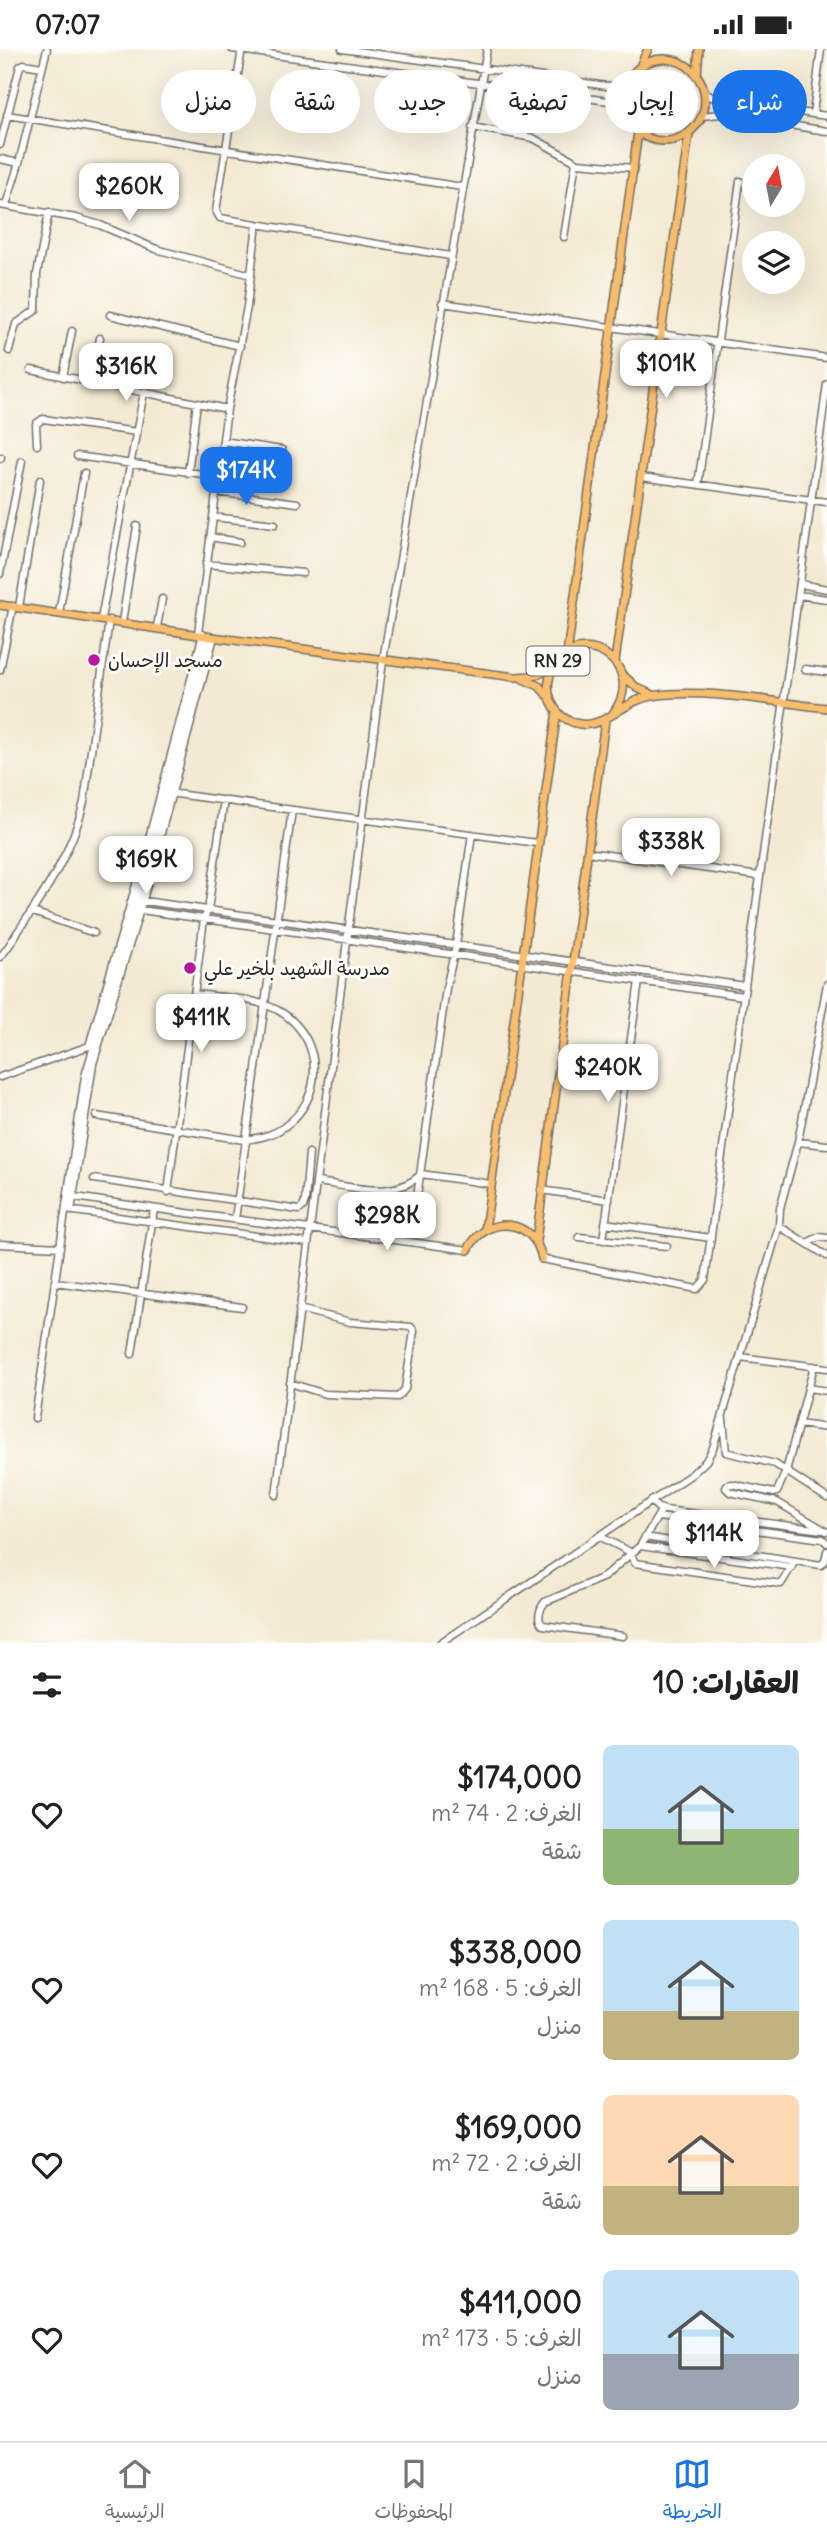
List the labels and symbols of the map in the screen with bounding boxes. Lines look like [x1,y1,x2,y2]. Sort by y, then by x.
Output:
north arrow [742,154,805,217]
pin: $260K [80,163,178,223]
pin: $101K [617,341,715,400]
pin: $316K [77,343,175,403]
pin: $174K [197,447,295,507]
road number: RN 29 [526,647,590,675]
place label: مسجد الإحسان [108,648,223,673]
marker: مسجد الإحسان [86,652,102,668]
pin: $338K [622,819,720,878]
pin: $169K [97,837,195,896]
place label: مدرسة الشهيد بلخير علي [204,956,390,985]
marker: مدرسة الشهيد بلخير علي [182,960,198,976]
pin: $411K [152,995,250,1054]
pin: $240K [559,1045,657,1104]
pin: $298K [338,1193,436,1252]
pin: $114K [665,1511,763,1570]

